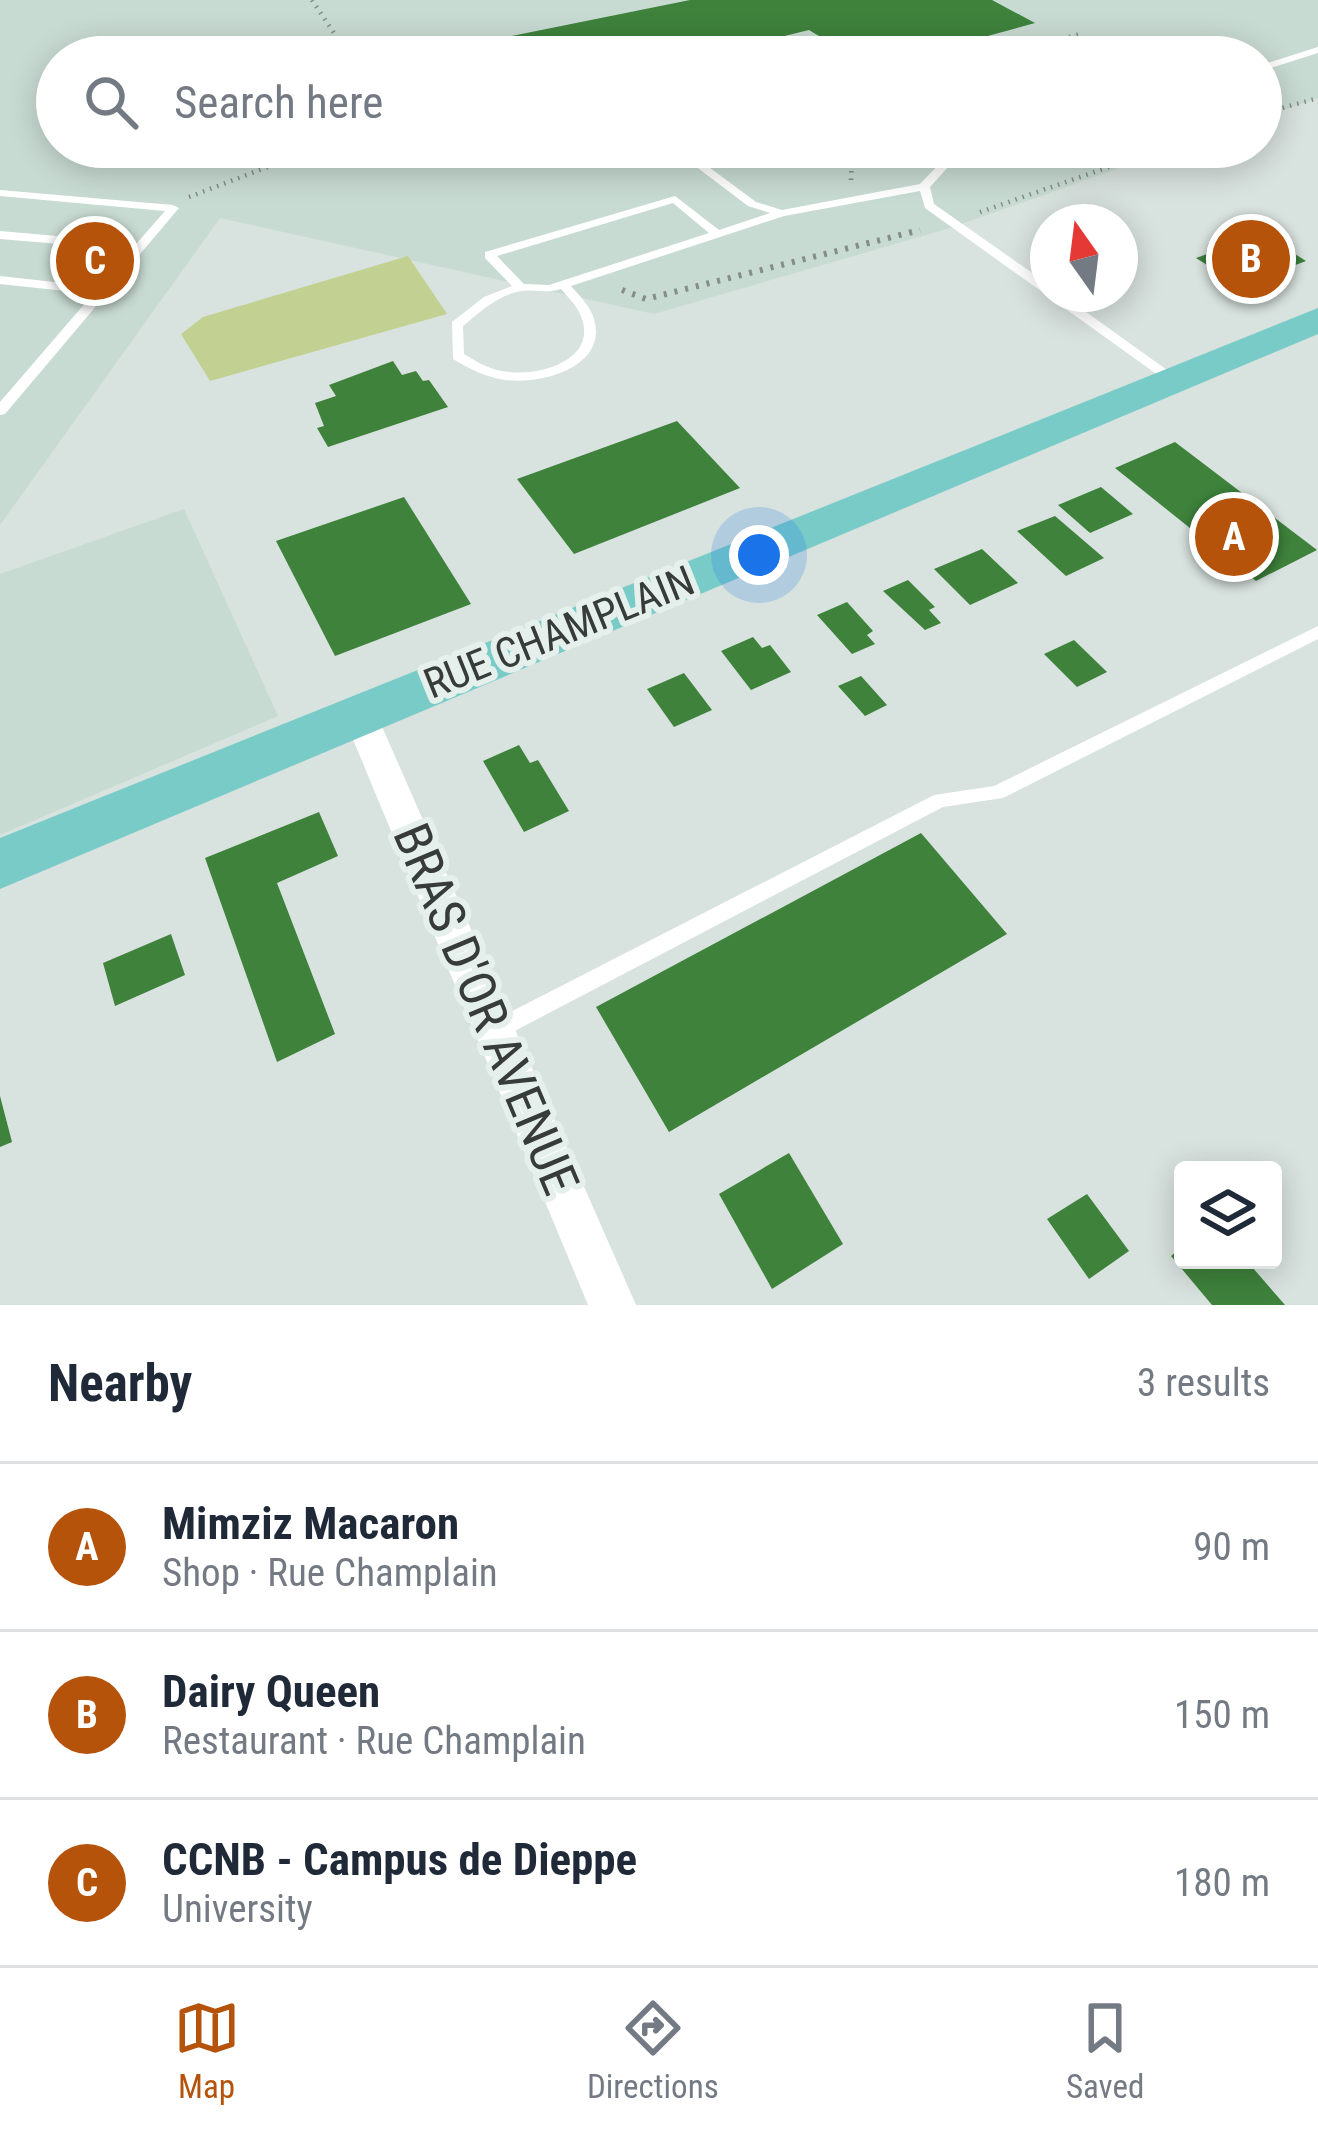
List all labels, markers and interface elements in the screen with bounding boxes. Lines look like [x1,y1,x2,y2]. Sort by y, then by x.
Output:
search box [36,36,1282,168]
icon: search [78,69,144,135]
text: Search here [174,76,383,129]
north arrow [1030,204,1138,312]
pin: B [1212,214,1290,304]
pin: C [56,216,134,306]
pin: A [1195,492,1273,582]
your location [729,525,789,585]
street label: RUE CHAMPLAIN [417,556,701,708]
street label: BRAS D'OR AVENUE [381,815,591,1203]
map controls [1174,1161,1282,1269]
button: layers [1174,1161,1282,1269]
text: Nearby [48,1354,192,1413]
text: 3 results [1137,1360,1270,1406]
text: Mimziz Macaron [162,1497,459,1550]
text: A [75,1524,99,1570]
text: 90 m [1193,1524,1270,1570]
text: Shop · Rue Champlain [162,1550,498,1596]
text: Dairy Queen [162,1665,380,1718]
text: B [76,1692,98,1738]
text: 150 m [1174,1692,1270,1738]
text: Restaurant · Rue Champlain [162,1718,586,1764]
text: CCNB - Campus de Dieppe [162,1833,637,1886]
text: C [76,1860,98,1906]
text: 180 m [1174,1860,1270,1906]
text: University [162,1886,313,1932]
tab: Map [174,1995,240,2106]
tab: Directions [587,1995,719,2106]
tab: Saved [1066,1995,1144,2106]

